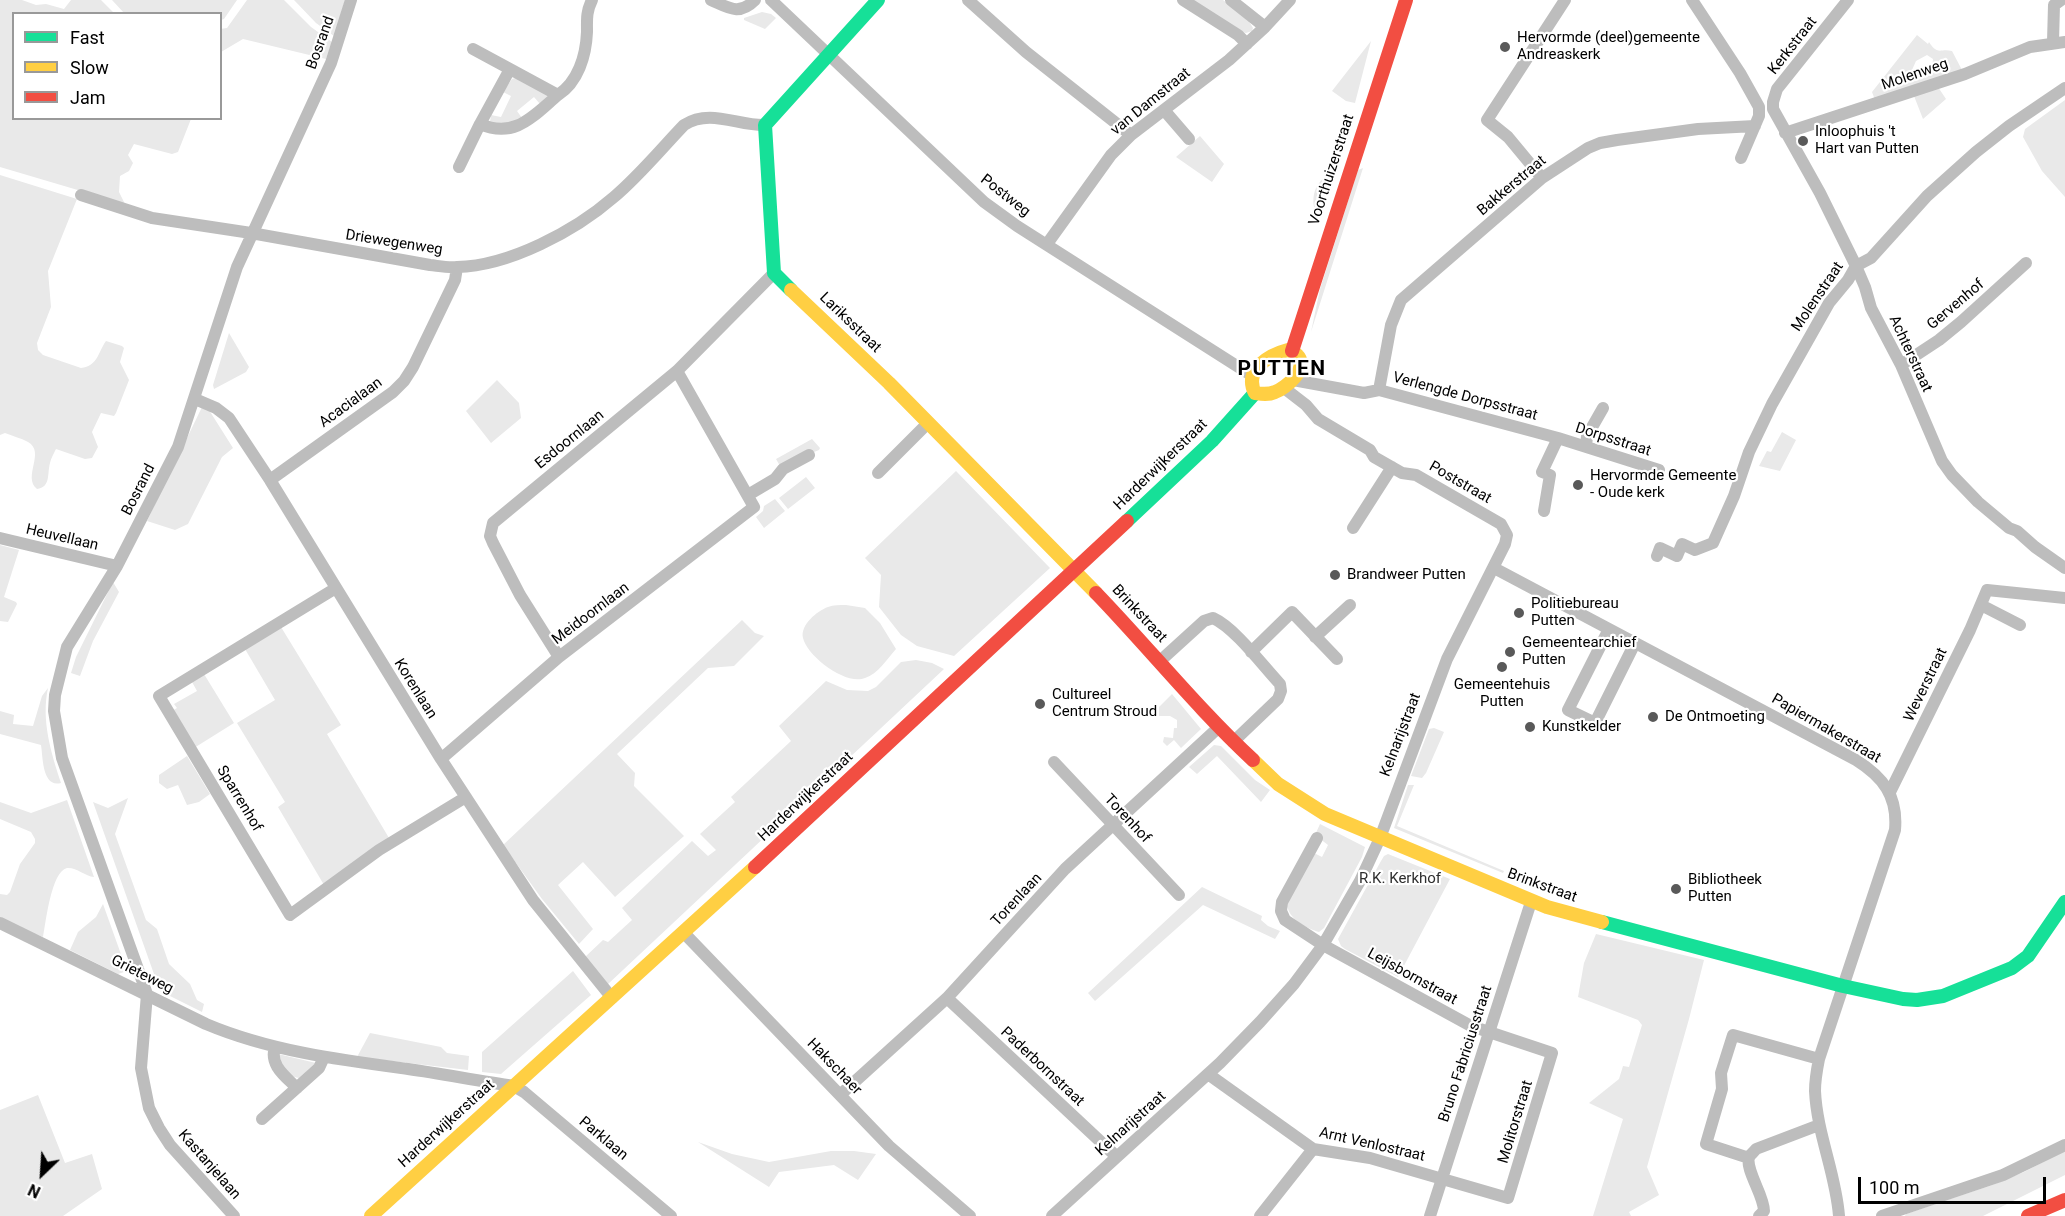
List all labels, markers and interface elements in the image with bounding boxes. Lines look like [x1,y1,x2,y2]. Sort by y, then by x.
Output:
legend [12,12,222,120]
street label: Kerkstraat [1765,13,1821,79]
street label: Bosrand [303,14,339,72]
text: Fast [70,27,105,48]
place label: Hervormde (deel)gemeente Andreaskerk [1517,29,1700,64]
marker: Hervormde (deel)gemeente Andreaskerk [1498,40,1512,54]
street label: Molenweg [1879,55,1951,95]
text: Slow [70,57,109,78]
street label: van Damstraat [1108,64,1194,140]
text: Jam [70,87,106,108]
street label: Voorthuizerstraat [1306,112,1358,228]
place label: Inloophuis 't Hart van Putten [1815,123,1919,158]
marker: Inloophuis 't Hart van Putten [1796,134,1810,148]
street label: Bakkerstraat [1474,152,1550,220]
street label: Postweg [977,171,1033,221]
street label: Driewegenweg [344,226,444,260]
street label: Molenstraat [1788,259,1848,335]
street label: Gervenhof [1924,276,1988,334]
street label: Lariksstraat [815,289,885,357]
street label: Achterstraat [1884,313,1936,395]
district label: PUTTEN [1237,357,1327,383]
street label: Verlengde Dorpsstraat [1391,369,1539,425]
street label: Acacialaan [316,374,386,432]
street label: Esdoornlaan [532,407,608,473]
street label: Harderwijkerstraat [1110,416,1212,514]
street label: Dorpsstraat [1573,419,1653,461]
street label: Poststraat [1426,458,1494,508]
street label: Bosrand [118,461,160,519]
place label: Hervormde Gemeente - Oude kerk [1590,467,1736,502]
marker: Hervormde Gemeente - Oude kerk [1571,478,1585,492]
street label: Heuvellaan [24,521,100,555]
place label: Brandweer Putten [1347,566,1466,584]
marker: Brandweer Putten [1328,568,1342,582]
street label: Meidoornlaan [549,579,633,649]
street label: Brinkstraat [1108,581,1170,647]
place label: Politiebureau Putten [1531,595,1619,630]
marker: Politiebureau Putten [1512,606,1526,620]
place label: Gemeentearchief Putten [1522,634,1636,669]
marker: Gemeentearchief Putten [1503,645,1517,659]
street label: Weverstraat [1900,645,1952,725]
street label: Korenlaan [390,656,440,722]
marker: Gemeentehuis Putten [1495,660,1509,674]
place label: Gemeentehuis Putten [1454,676,1550,711]
place label: Cultureel Centrum Stroud [1052,686,1157,721]
street label: Papiermakerstraat [1768,690,1884,768]
street label: Kelnarijstraat [1377,691,1425,779]
marker: Cultureel Centrum Stroud [1033,697,1047,711]
place label: De Ontmoeting [1665,708,1765,726]
marker: De Ontmoeting [1646,710,1660,724]
place label: Kunstkelder [1542,718,1621,736]
marker: Kunstkelder [1523,720,1537,734]
street label: Harderwijkerstraat [755,748,857,846]
street label: Sparrenhof [212,763,266,835]
street label: Torenhof [1100,791,1154,847]
street label: Brinkstraat [1505,865,1579,907]
street label: Torenlaan [988,870,1046,930]
park label: R.K. Kerkhof [1359,870,1441,888]
place label: Bibliotheek Putten [1688,871,1762,906]
marker: Bibliotheek Putten [1669,882,1683,896]
street label: Leijsbornstraat [1364,945,1460,1009]
street label: Grieteweg [108,952,176,998]
street label: Bruno Fabriciusstraat [1435,983,1497,1125]
street label: Paderbornstraat [996,1024,1088,1110]
street label: Hakschaer [803,1035,865,1099]
street label: Harderwijkerstraat [395,1076,499,1172]
street label: Molitorstraat [1495,1078,1537,1166]
street label: Kelnarijstraat [1092,1088,1170,1160]
street label: Parklaan [575,1113,631,1165]
street label: Arnt Venlostraat [1317,1124,1427,1166]
street label: Kastanjelaan [174,1126,244,1204]
north arrow [12,1144,72,1204]
scale bar [1861,1165,2048,1203]
text: 100 m [1869,1177,1920,1198]
text: N [25,1180,43,1202]

